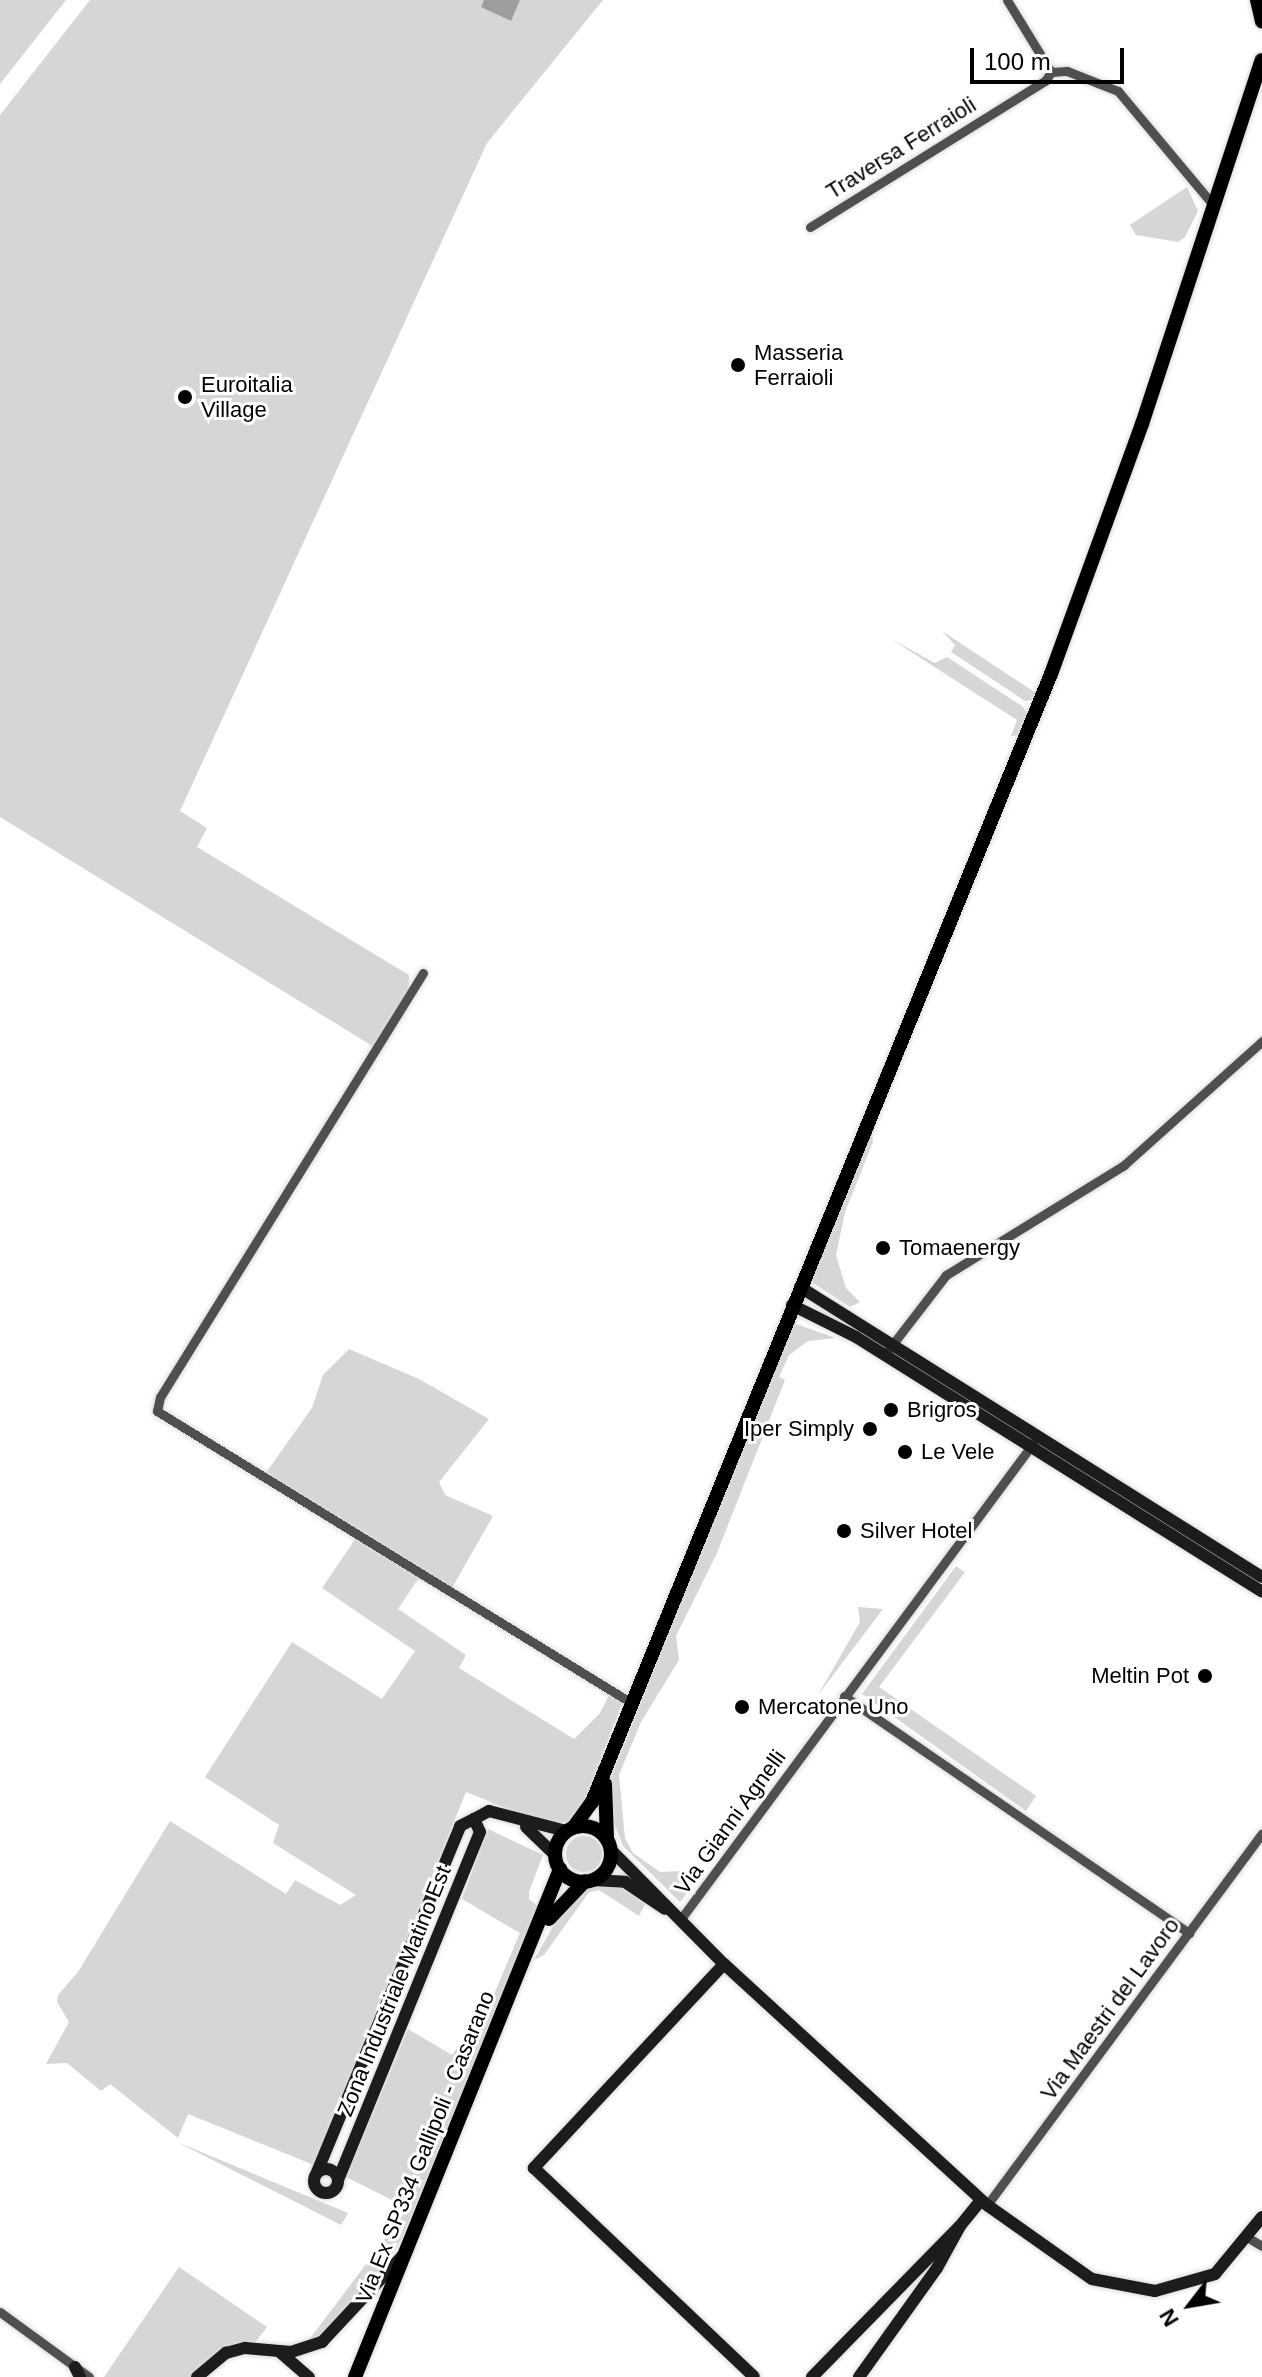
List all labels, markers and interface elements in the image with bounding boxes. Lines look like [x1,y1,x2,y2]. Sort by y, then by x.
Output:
scale bar [974,32,1128,82]
text: 100 m [984,48,1051,75]
street label: Traversa Ferraioli [821,91,981,205]
place label: Masseria Ferraioli [754,339,843,390]
marker: Masseria Ferraioli [729,356,747,374]
place label: Euroitalia Village [201,371,293,422]
marker: Euroitalia Village [176,388,194,406]
place label: Tomaenergy [899,1235,1020,1261]
marker: Tomaenergy [874,1239,892,1257]
place label: Brigros [907,1397,977,1423]
marker: Brigros [882,1401,900,1419]
place label: Iper Simply [744,1416,854,1442]
marker: Iper Simply [861,1420,879,1438]
place label: Le Vele [921,1439,994,1465]
marker: Le Vele [896,1443,914,1461]
place label: Silver Hotel [860,1518,972,1544]
marker: Silver Hotel [835,1522,853,1540]
place label: Meltin Pot [1091,1663,1189,1689]
marker: Meltin Pot [1196,1667,1214,1685]
place label: Mercatone Uno [758,1694,908,1720]
marker: Mercatone Uno [733,1698,751,1716]
street label: Via Gianni Agnelli [668,1744,792,1900]
street label: Zona Industriale Matino Est [332,1862,456,2120]
street label: Via Maestri del Lavoro [1035,1913,1185,2105]
street label: Via Ex SP334 Gallipoli - Casarano [350,1987,500,2307]
north arrow [1150,2265,1230,2345]
text: N [1154,2304,1184,2331]

